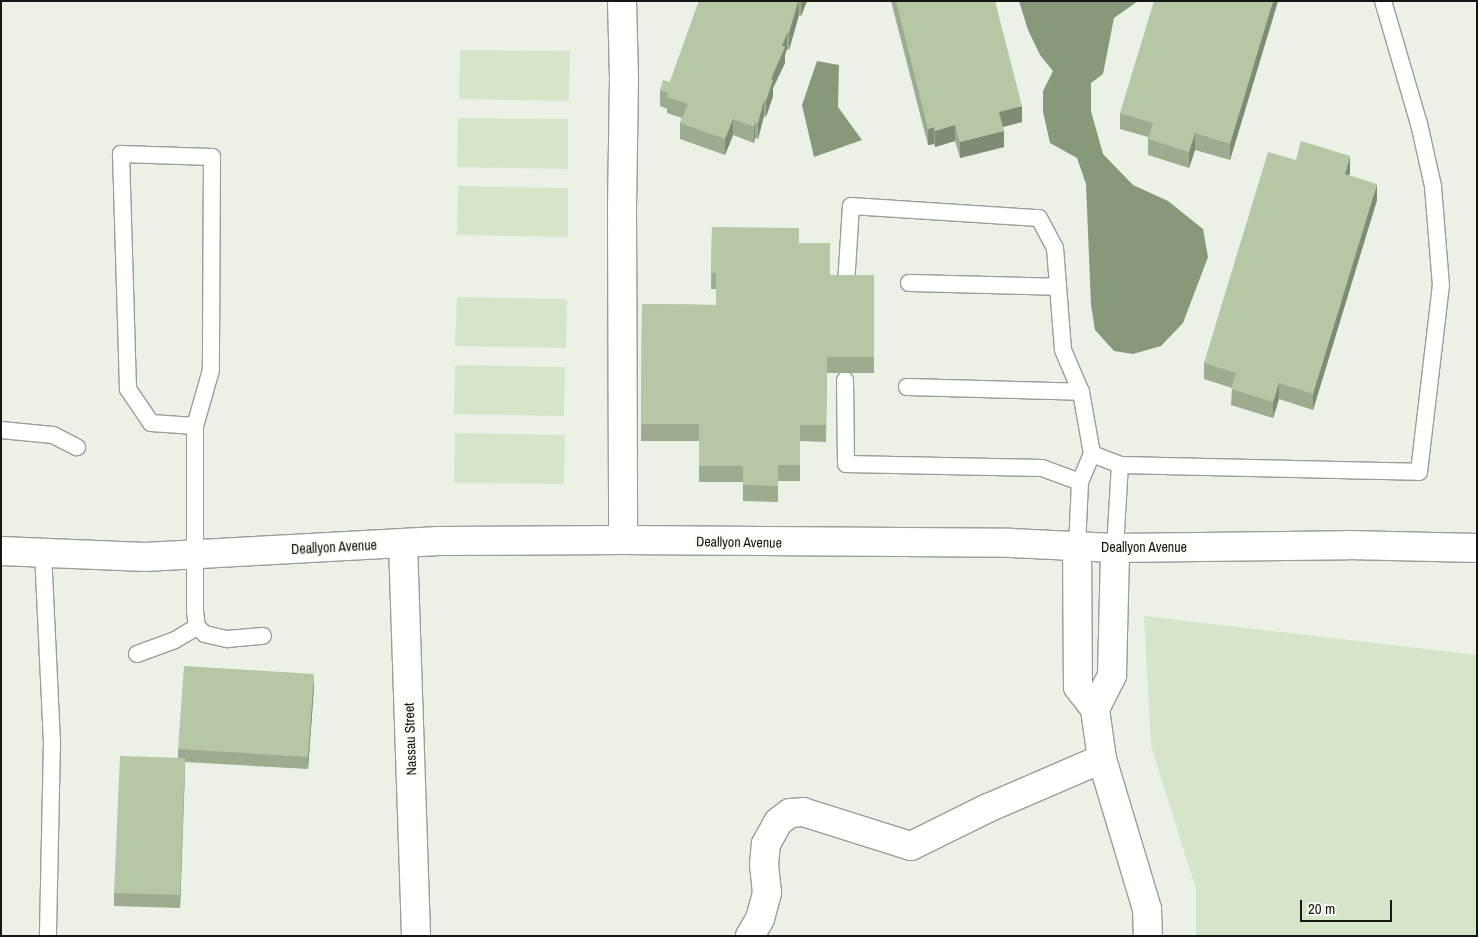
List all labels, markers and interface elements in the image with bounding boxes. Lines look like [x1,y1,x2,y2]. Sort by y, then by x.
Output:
street label: Deallyon Avenue [696,533,782,551]
street label: Deallyon Avenue [290,536,378,558]
street label: Deallyon Avenue [1101,539,1187,555]
street label: Nassau Street [400,702,420,776]
scale bar [1303,890,1396,922]
text: 20 m [1308,898,1335,919]

